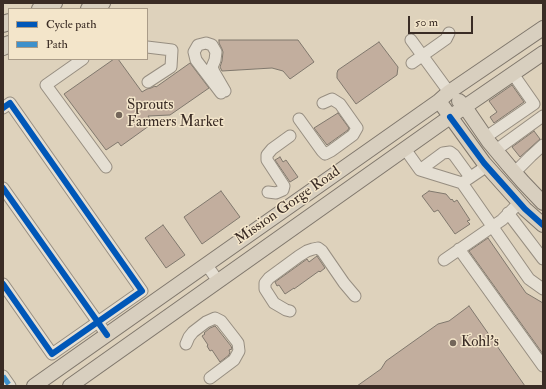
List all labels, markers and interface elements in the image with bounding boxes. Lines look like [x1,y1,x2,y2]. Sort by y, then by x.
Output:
legend [8,8,148,60]
scale bar [410,8,475,34]
text: 50 m [415,15,438,30]
text: Cycle path [46,17,96,32]
text: Path [46,37,68,52]
place label: Sprouts Farmers Market [127,97,224,132]
marker: Sprouts Farmers Market [114,110,124,120]
street label: Mission Gorge Road [232,163,344,249]
place label: Kohl's [461,334,499,352]
marker: Kohl's [448,338,458,348]

